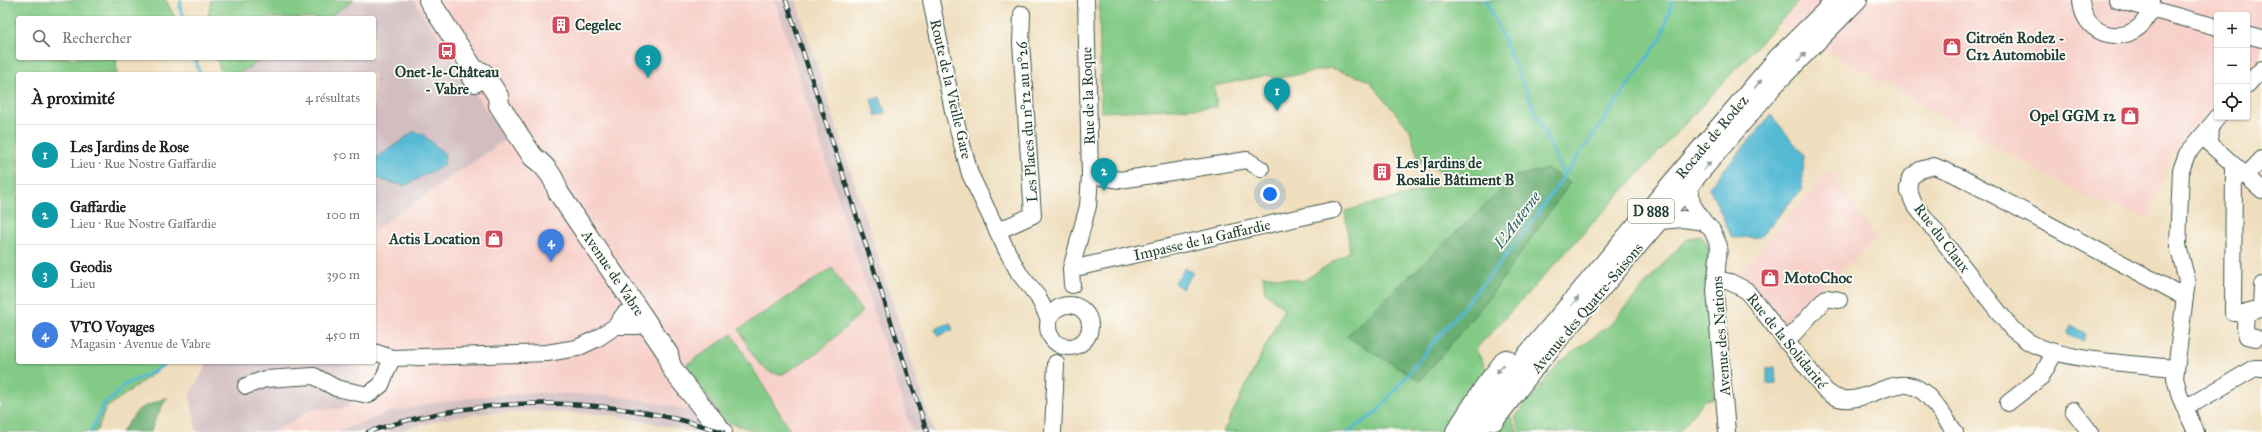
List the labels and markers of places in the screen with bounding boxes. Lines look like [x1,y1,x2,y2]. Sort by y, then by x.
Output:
building icon: Cegelec [550,14,572,36]
place label: Cegelec [575,16,622,35]
place label: Citroën Rodez - C12 Automobile [1966,29,2066,64]
shop icon: Citroën Rodez - C12 Automobile [1941,36,1963,58]
bus stop icon: Onet-le-Château - Vabre [436,40,458,62]
pin: 3 [635,45,661,78]
place label: Onet-le-Château - Vabre [395,63,499,98]
pin: 1 [1264,78,1290,111]
shop icon: Opel GGM 12 [2119,105,2141,127]
place label: Opel GGM 12 [2030,107,2117,126]
place label: Les Jardins de Rosalie Bâtiment B [1396,154,1515,189]
pin: 2 [1091,158,1117,191]
building icon: Les Jardins de Rosalie Bâtiment B [1371,161,1393,183]
shop icon: Actis Location [483,228,505,250]
pin: 4 [538,229,564,262]
place label: Actis Location [388,230,481,248]
shop icon: MotoChoc [1759,267,1781,289]
place label: MotoChoc [1784,269,1853,287]

